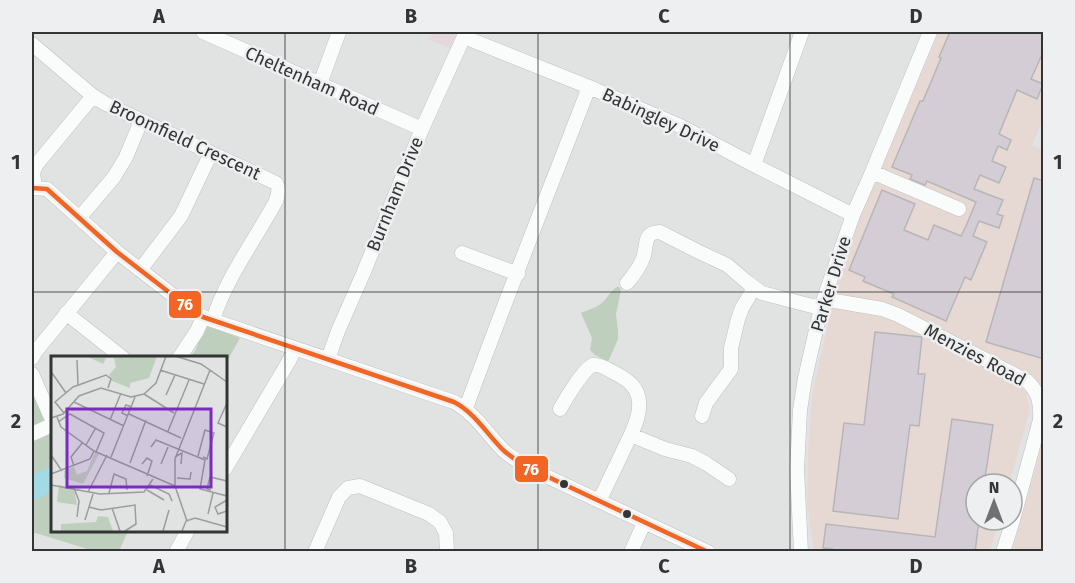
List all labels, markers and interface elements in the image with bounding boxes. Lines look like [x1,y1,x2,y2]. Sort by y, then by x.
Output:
text: A [152,4,166,28]
text: B [405,4,417,28]
text: C [658,4,670,28]
text: D [909,4,923,28]
street label: Cheltenham Road [242,42,382,120]
street label: Babingley Drive [599,83,723,157]
street label: Broomfield Crescent [106,95,265,185]
street label: Burnham Drive [362,133,428,255]
text: 1 [11,150,21,174]
text: 1 [1053,150,1063,174]
street label: Parker Drive [806,233,856,335]
line badge: 76 [168,290,202,319]
text: 76 [177,295,193,314]
street label: Menzies Road [920,319,1030,391]
inset map [51,356,226,532]
text: 2 [11,409,21,433]
text: 2 [1053,409,1063,433]
line badge: 76 [514,455,549,483]
text: 76 [523,460,539,479]
north arrow [964,472,1024,532]
unlabelled marker [558,478,570,490]
text: N [989,478,999,497]
unlabelled marker [621,508,633,520]
text: A [152,554,166,578]
text: B [405,554,417,578]
text: C [658,554,670,578]
text: D [909,554,923,578]

